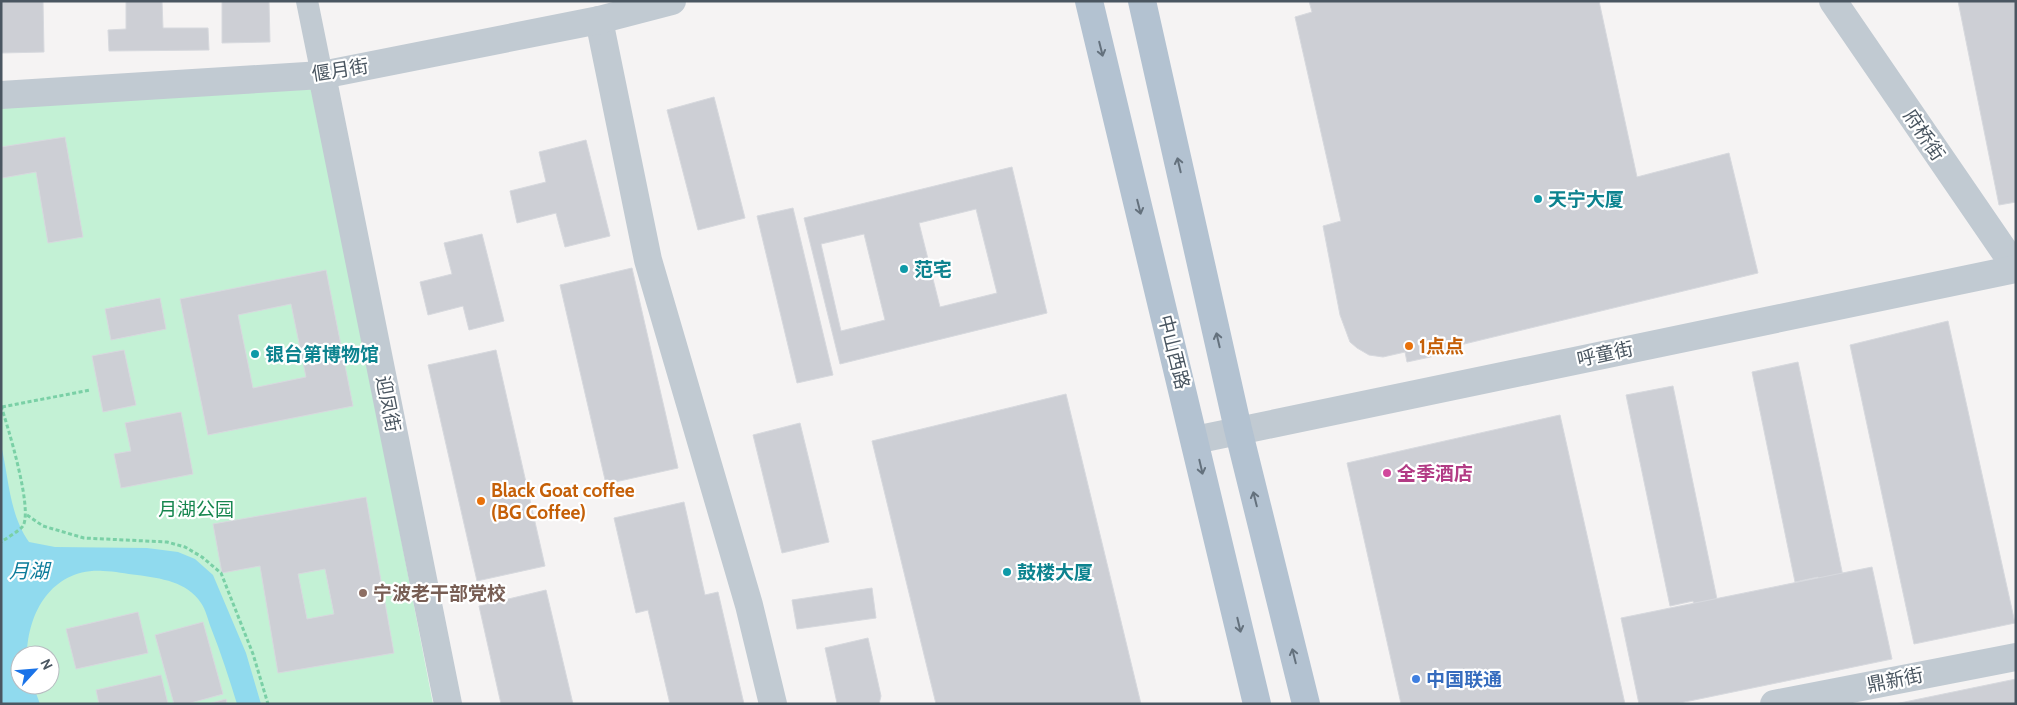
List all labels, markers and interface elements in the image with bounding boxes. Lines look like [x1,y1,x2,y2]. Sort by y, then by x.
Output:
one-way arrow [1097,40,1106,56]
street label: 偃月街 [310,54,370,86]
street label: 府桥街 [1899,105,1949,165]
one-way arrow [1174,157,1183,173]
place label: 天宁大厦 [1548,188,1624,211]
marker: 天宁大厦 [1532,193,1544,205]
one-way arrow [1135,198,1144,214]
place label: 范宅 [914,258,952,281]
marker: 范宅 [898,263,910,275]
street label: 中山西路 [1154,312,1194,392]
one-way arrow [1213,333,1222,349]
place label: 1点点 [1419,335,1464,358]
street label: 呼童街 [1575,337,1635,371]
marker: 1点点 [1403,340,1415,352]
place label: 银台第博物馆 [265,343,379,366]
marker: 银台第博物馆 [249,348,261,360]
street label: 迎凤街 [371,374,405,434]
one-way arrow [1197,458,1206,474]
place label: 全季酒店 [1397,462,1473,485]
marker: 全季酒店 [1381,467,1393,479]
place label: Black Goat coffee (BG Coffee) [491,479,635,524]
one-way arrow [1250,491,1260,507]
marker: Black Goat coffee (BG Coffee) [475,495,487,507]
park label: 月湖公园 [158,498,234,521]
water label: 月湖 [9,559,52,583]
place label: 鼓楼大厦 [1017,561,1093,584]
marker: 鼓楼大厦 [1001,566,1013,578]
place label: 宁波老干部党校 [373,582,506,605]
marker: 宁波老干部党校 [357,587,369,599]
one-way arrow [1235,616,1244,632]
north arrow [10,645,60,695]
one-way arrow [1289,649,1298,665]
text: N [36,656,57,673]
street label: 鼎新街 [1865,663,1925,697]
place label: 中国联通 [1426,668,1502,691]
marker: 中国联通 [1410,673,1422,685]

